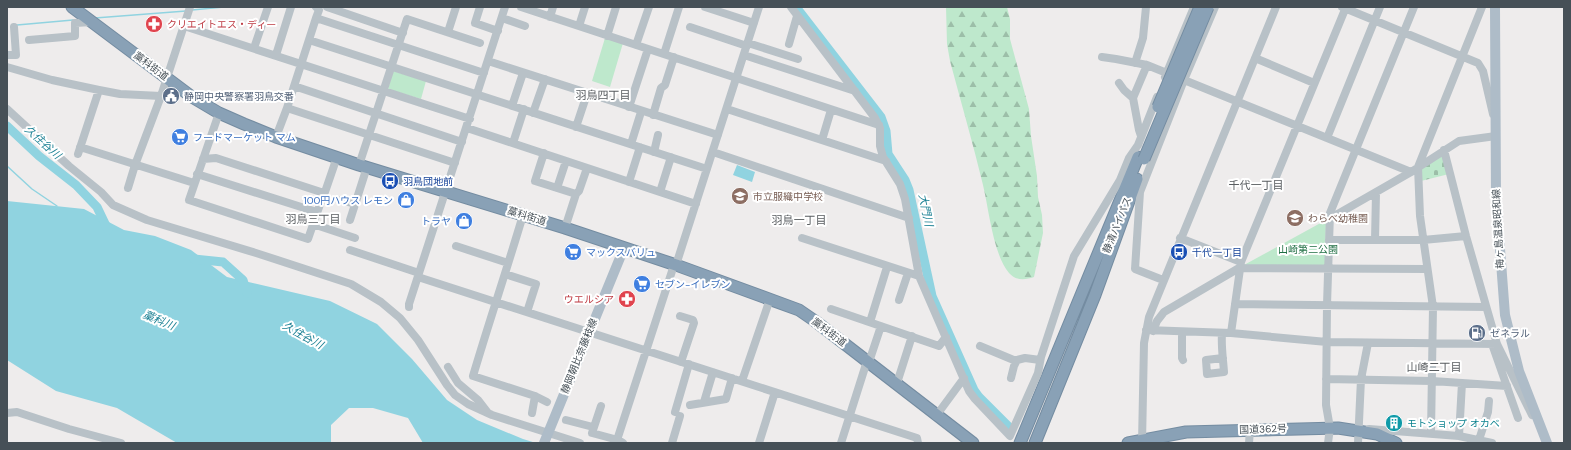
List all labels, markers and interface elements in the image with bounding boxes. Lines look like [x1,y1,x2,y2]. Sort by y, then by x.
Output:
pharmacy icon: クリエイトエス・ディー [144,14,164,34]
place label: クリエイトエス・ディー [167,18,276,31]
street label: 藁科街道 [131,49,171,83]
public building icon: 静岡中央警察署羽鳥交番 [161,86,181,106]
district label: 羽鳥四丁目 [576,88,631,102]
place label: 静岡中央警察署羽鳥交番 [184,90,294,103]
water label: 久住谷川 [22,122,65,163]
supermarket icon: フードマーケット マム [170,127,190,147]
place label: フードマーケット マム [193,131,296,144]
bus stop icon: 羽鳥団地前 [380,171,400,191]
place label: 羽鳥団地前 [403,175,453,188]
district label: 千代一丁目 [1229,178,1284,192]
school or university icon: 市立服織中学校 [730,186,750,206]
street label: 梅ヶ島温泉昭和線 [1489,189,1507,269]
shop icon: 100円ハウス レモン [396,190,416,210]
place label: 市立服織中学校 [753,190,823,203]
water label: 大門川 [916,192,936,229]
place label: 100円ハウス レモン [304,194,393,207]
street label: 静清バイパス [1100,195,1134,255]
street label: 藁科街道 [506,204,548,228]
school or university icon: わらべ幼稚園 [1285,208,1305,228]
shop icon: トラヤ [454,211,474,231]
district label: 羽鳥三丁目 [286,212,341,226]
place label: わらべ幼稚園 [1308,212,1368,225]
district label: 羽鳥一丁目 [772,213,827,227]
place label: トラヤ [421,215,451,228]
supermarket icon: マックスバリュ [563,242,583,262]
bus stop icon: 千代一丁目 [1169,242,1189,262]
park label: 山崎第二公園 [1278,243,1338,256]
place label: マックスバリュ [586,246,656,259]
place label: 千代一丁目 [1192,246,1242,259]
supermarket icon: セブン-イレブン [632,274,652,294]
place label: セブン-イレブン [655,278,730,291]
pharmacy icon: ウエルシア [617,289,637,309]
place label: ウエルシア [564,293,614,306]
water label: 藁科川 [141,307,178,333]
street label: 藁科街道 [809,315,849,349]
street label: 静岡朝比奈藤枝線 [558,316,600,396]
water label: 久住谷川 [280,318,327,352]
fuel station icon: ゼネラル [1467,323,1487,343]
place label: ゼネラル [1490,327,1530,340]
district label: 山崎二丁目 [1407,360,1462,374]
building icon: モトショップ オカベ [1384,413,1404,433]
place label: モトショップ オカベ [1407,417,1500,430]
street label: 国道362号 [1239,422,1287,436]

